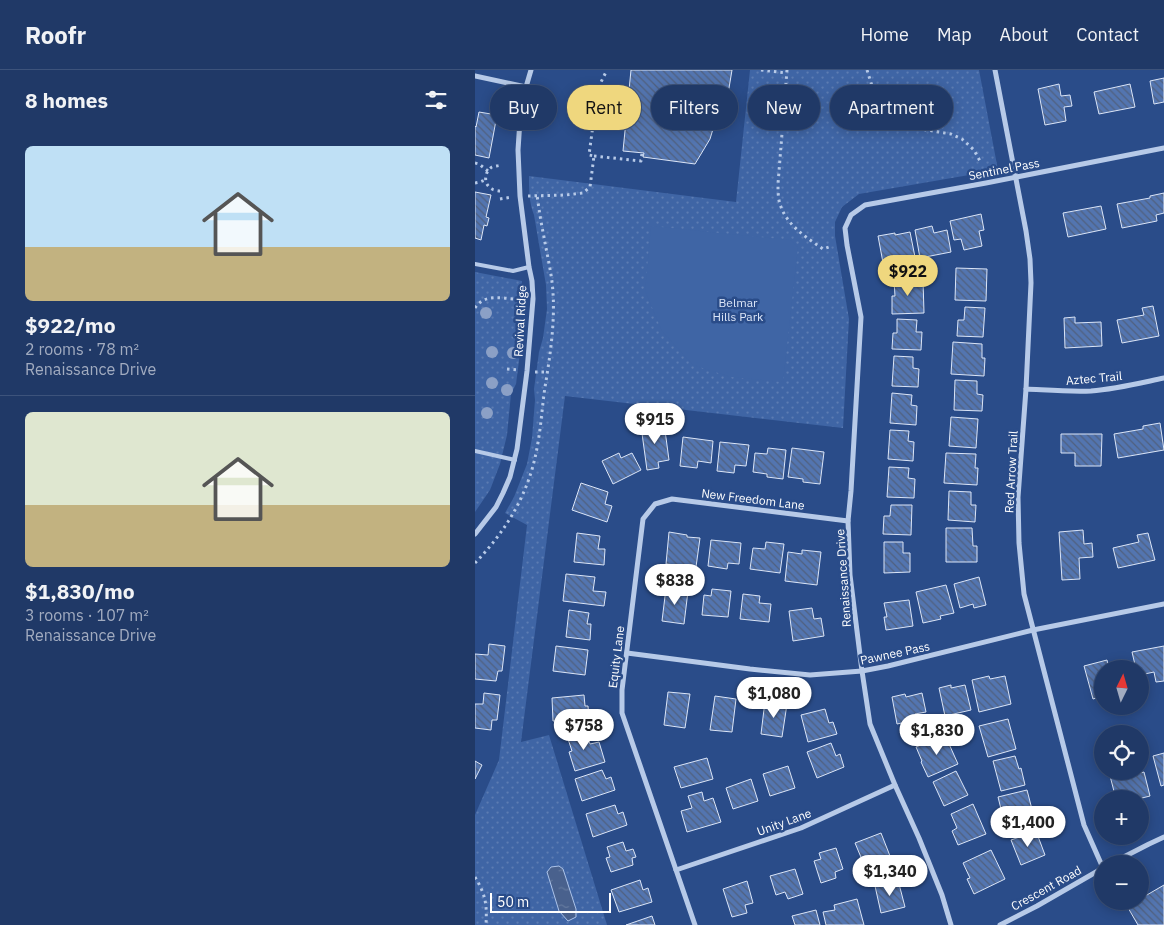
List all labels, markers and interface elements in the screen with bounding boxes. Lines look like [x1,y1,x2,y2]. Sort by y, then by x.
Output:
text: Roofr [25,19,86,51]
text: Home [861,23,909,46]
text: Map [937,23,972,46]
text: About [1000,23,1048,46]
text: Contact [1076,23,1139,46]
chip: Buy [490,85,557,130]
chip: Rent [567,85,641,130]
chip: Filters [651,85,738,130]
chip: New [748,85,820,130]
chip: Apartment [830,85,953,130]
text: 8 homes [25,86,108,114]
icon: filters [422,86,450,114]
street label: Sentinel Pass [967,155,1041,183]
icon: home [193,179,283,269]
pin: $922 [878,254,938,297]
text: $922 [889,261,927,281]
street label: Revival Ridge [511,284,529,357]
park label: Belmar Hills Park [713,295,764,324]
text: $922/mo [25,311,116,339]
text: 2 rooms · 78 m² [25,339,139,359]
text: Renaissance Drive [25,359,156,379]
street label: Aztec Trail [1065,368,1123,388]
pin: $915 [625,402,685,445]
text: $915 [636,409,674,429]
street label: Red Arrow Trail [1001,430,1021,514]
icon: home [193,444,283,534]
street label: New Freedom Lane [701,485,806,513]
street label: Renaissance Drive [832,528,854,628]
pin: $838 [645,564,705,606]
text: $838 [656,570,694,590]
text: $1,830/mo [25,577,135,605]
text: 3 rooms · 107 m² [25,605,149,625]
text: Renaissance Drive [25,625,156,645]
street label: Equity Lane [605,625,627,689]
street label: Pawnee Pass [859,638,931,668]
north arrow [1094,660,1149,715]
map controls [1094,660,1149,910]
pin: $1,080 [733,676,815,719]
text: $1,080 [748,683,800,703]
pin: $758 [554,708,614,751]
pin: $1,830 [896,714,978,756]
text: $758 [565,715,603,735]
text: $1,830 [911,720,963,740]
button: locate [1094,725,1149,780]
button: + [1094,790,1149,845]
street label: Unity Lane [755,805,814,839]
pin: $1,400 [987,806,1069,848]
text: $1,400 [1002,812,1054,832]
pin: $1,340 [849,854,931,897]
button: − [1094,855,1149,910]
text: $1,340 [864,861,916,881]
street label: Crescent Road [1008,862,1084,914]
scale bar [490,890,611,913]
text: 50 m [497,893,529,911]

